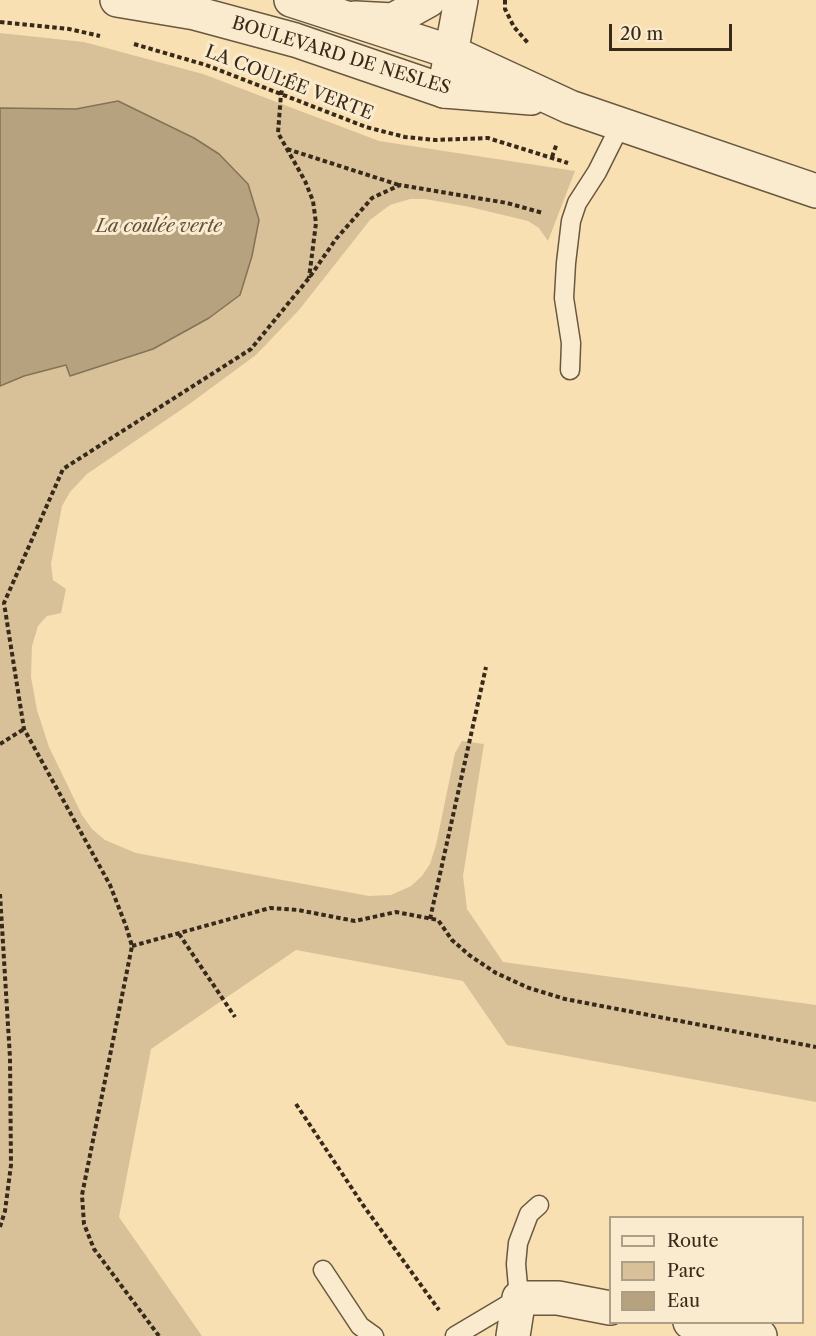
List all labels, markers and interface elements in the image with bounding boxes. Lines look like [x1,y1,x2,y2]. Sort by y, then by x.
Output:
street label: BOULEVARD DE NESLES [229,12,453,100]
scale bar [612,12,735,50]
text: 20 m [620,23,663,45]
street label: LA COULÉE VERTE [202,41,376,125]
park label: La coulée verte [96,216,222,238]
legend [609,1216,804,1324]
text: Route [667,1230,719,1252]
text: Parc [667,1260,705,1282]
text: Eau [667,1290,700,1312]

